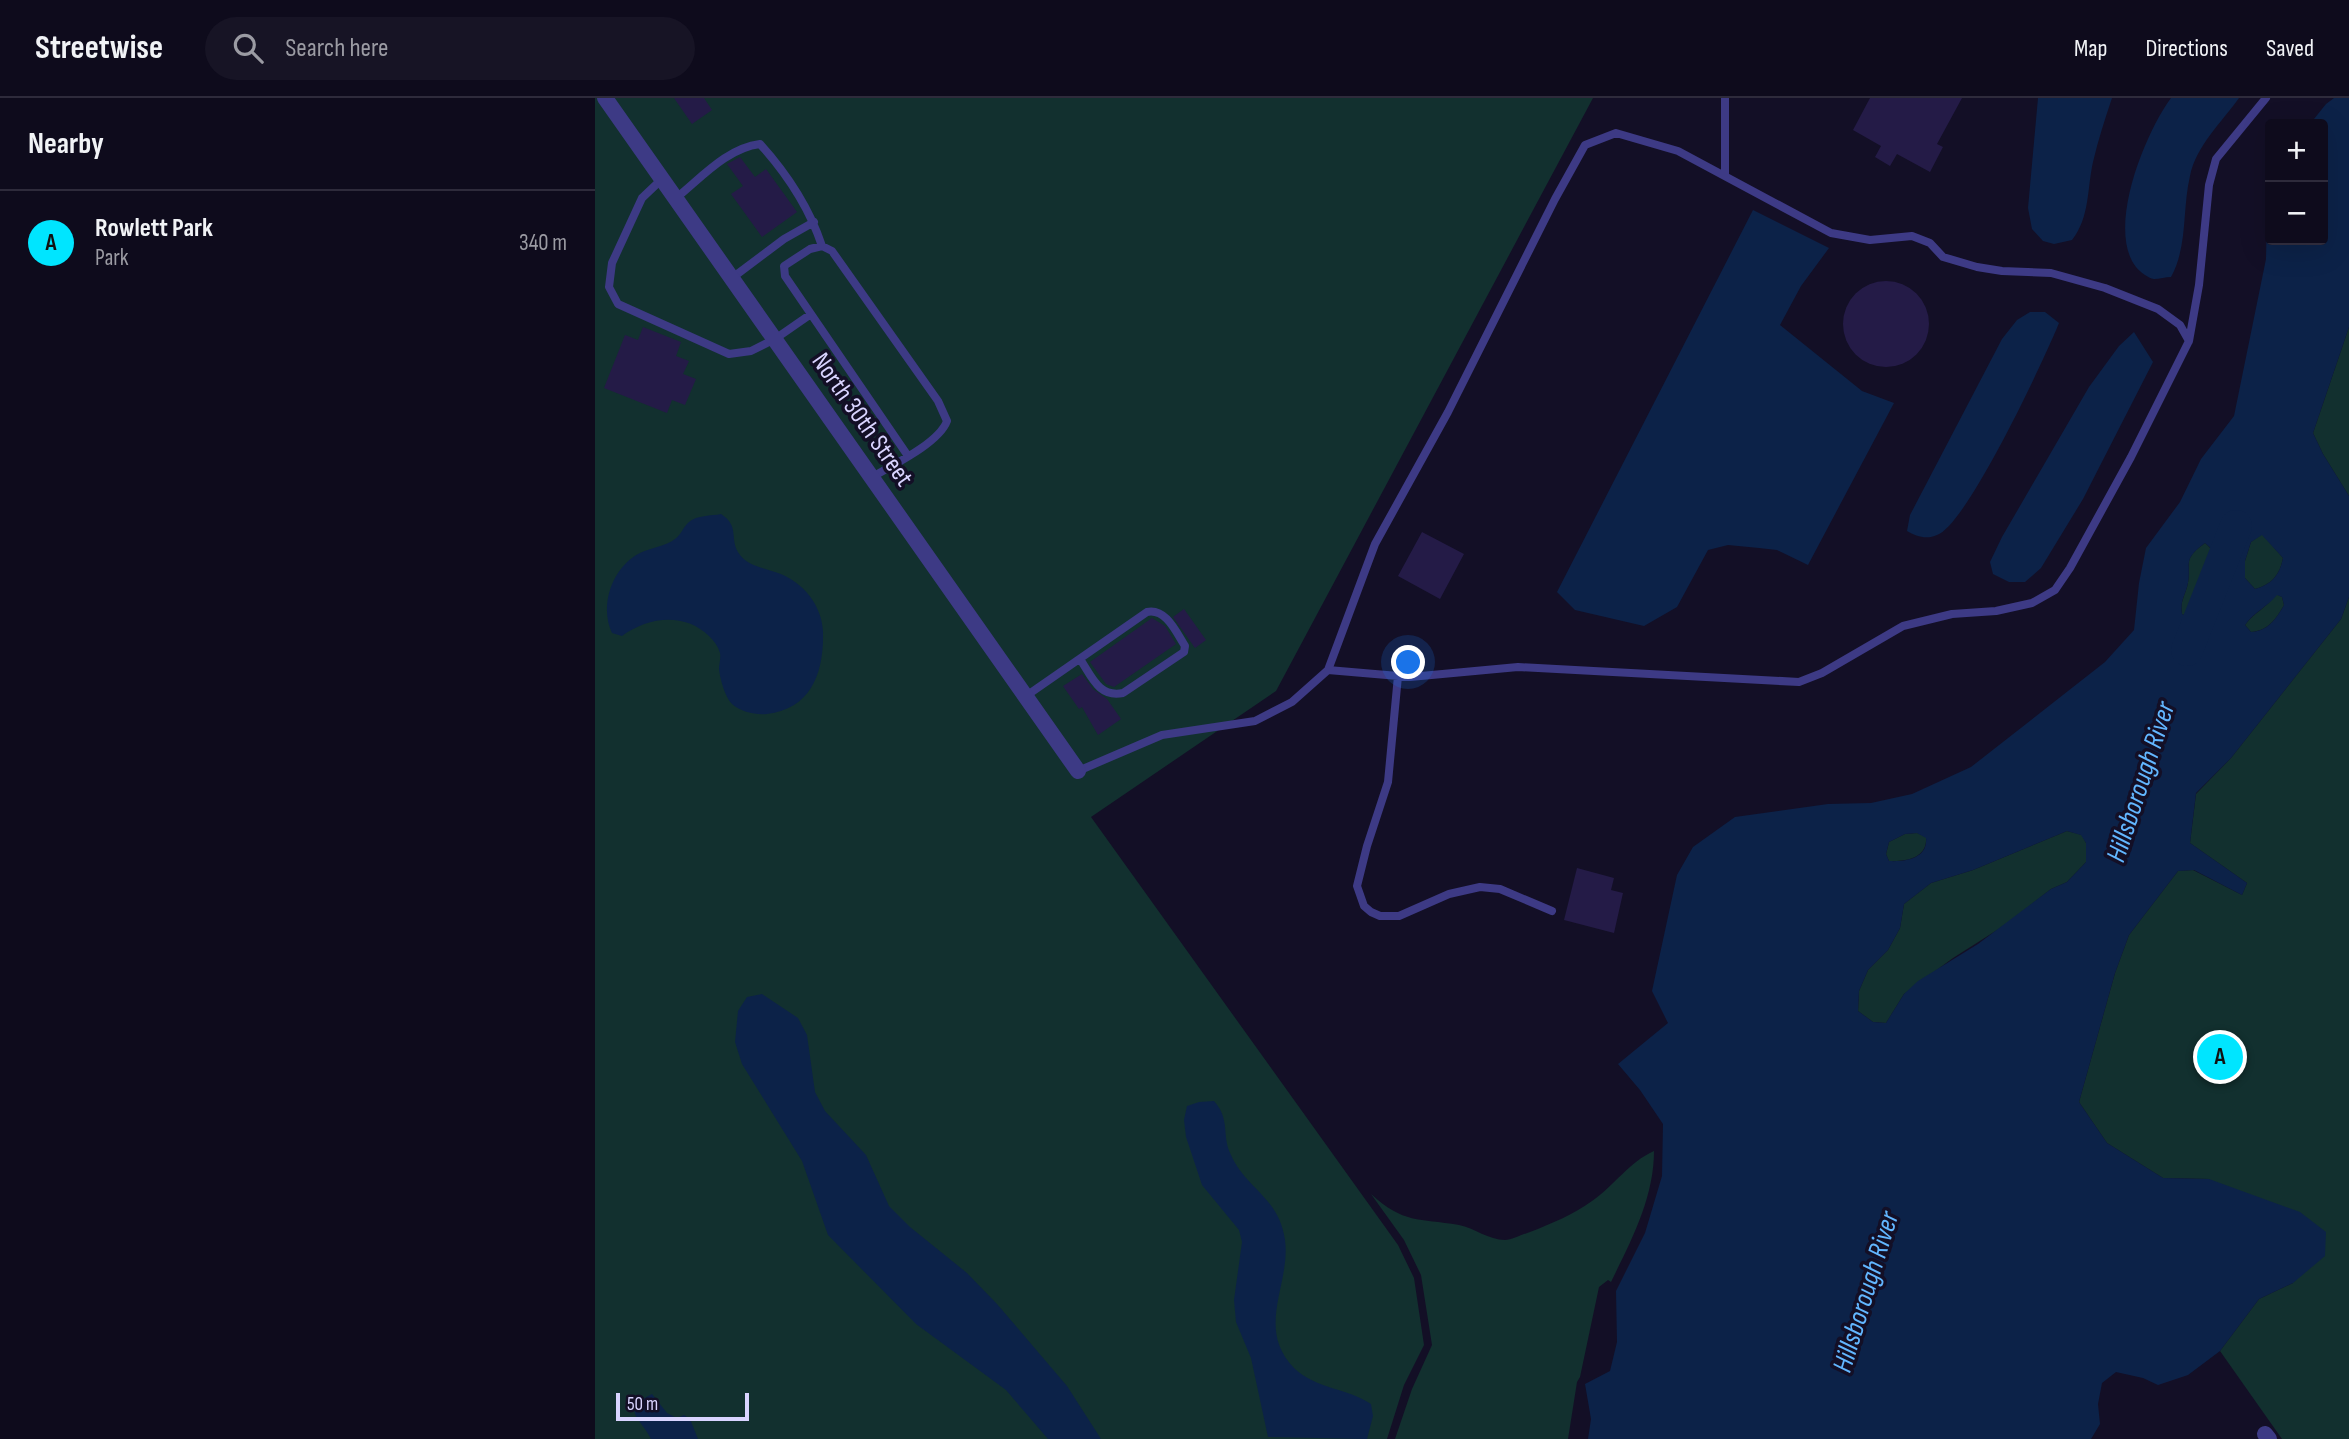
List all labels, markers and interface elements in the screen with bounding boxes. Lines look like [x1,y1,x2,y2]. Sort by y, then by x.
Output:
search box [205,17,695,80]
text: Streetwise [35,28,163,68]
icon: search [229,29,267,67]
text: Search here [285,33,389,64]
text: Map [2074,34,2107,63]
text: Directions [2145,34,2228,63]
text: Saved [2266,34,2314,63]
map controls [2265,119,2328,245]
button: + [2265,119,2328,182]
text: Nearby [28,126,104,162]
button: − [2265,182,2328,245]
text: Rowlett Park [95,213,213,244]
text: A [46,229,56,257]
text: 340 m [519,229,567,257]
text: Park [95,244,129,272]
street label: North 30th Street [805,347,919,493]
your location [1391,645,1425,679]
water label: Hillsborough River [2100,697,2183,866]
pin: A [2197,1031,2243,1083]
water label: Hillsborough River [1826,1207,1906,1376]
scale bar [616,1390,749,1422]
text: 50 m [627,1393,658,1416]

